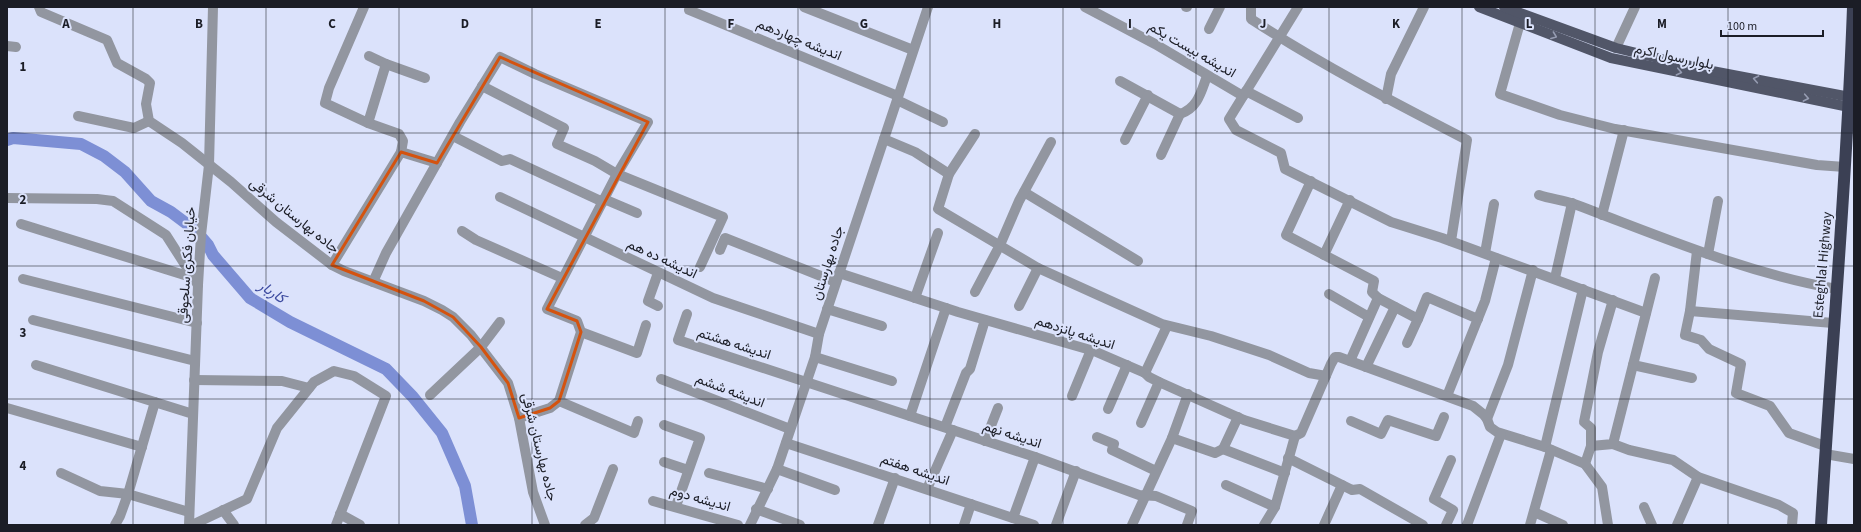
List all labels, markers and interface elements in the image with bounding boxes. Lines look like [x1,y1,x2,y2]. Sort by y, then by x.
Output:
scale bar [1721,12,1823,38]
street label: اندیشه چهاردهم [754,14,844,66]
text: A [61,15,70,33]
text: B [195,15,203,33]
text: C [328,15,336,33]
text: D [461,15,469,33]
text: E [594,15,602,33]
text: F [728,15,735,33]
text: G [860,15,868,33]
text: H [993,15,1001,33]
text: I [1128,15,1132,33]
text: J [1260,15,1266,33]
text: K [1392,15,1401,33]
text: L [1526,15,1533,33]
text: M [1657,15,1667,33]
street label: اندیشه بیست یکم [1144,17,1240,83]
text: 100 m [1727,18,1757,35]
one-way arrow [1550,31,1558,39]
street label: بلوار رسول اکرم [1633,39,1715,75]
text: 1 [20,58,27,76]
one-way arrow [1676,68,1682,76]
one-way arrow [1753,76,1759,84]
one-way arrow [1803,94,1809,102]
street label: جاده بهارستان شرقی [245,173,343,259]
text: 2 [20,191,27,209]
street label: خیابان فکری سلجوقی [173,206,201,324]
street label: Esteghlal Highway [1808,211,1838,319]
street label: جاده بهارستان [807,223,849,303]
street label: اندیشه ده هم [624,234,700,284]
water label: کاربار [253,275,292,310]
street label: اندیشه پانزدهم [1033,311,1117,355]
street label: اندیشه هشتم [695,323,773,365]
text: 3 [20,324,27,342]
street label: اندیشه ششم [692,369,768,413]
street label: جاده بهارستان شرقی [516,391,562,503]
street label: اندیشه نهم [980,416,1044,454]
street label: اندیشه هفتم [878,449,952,491]
text: 4 [20,457,27,475]
street label: اندیشه دوم [667,481,733,517]

